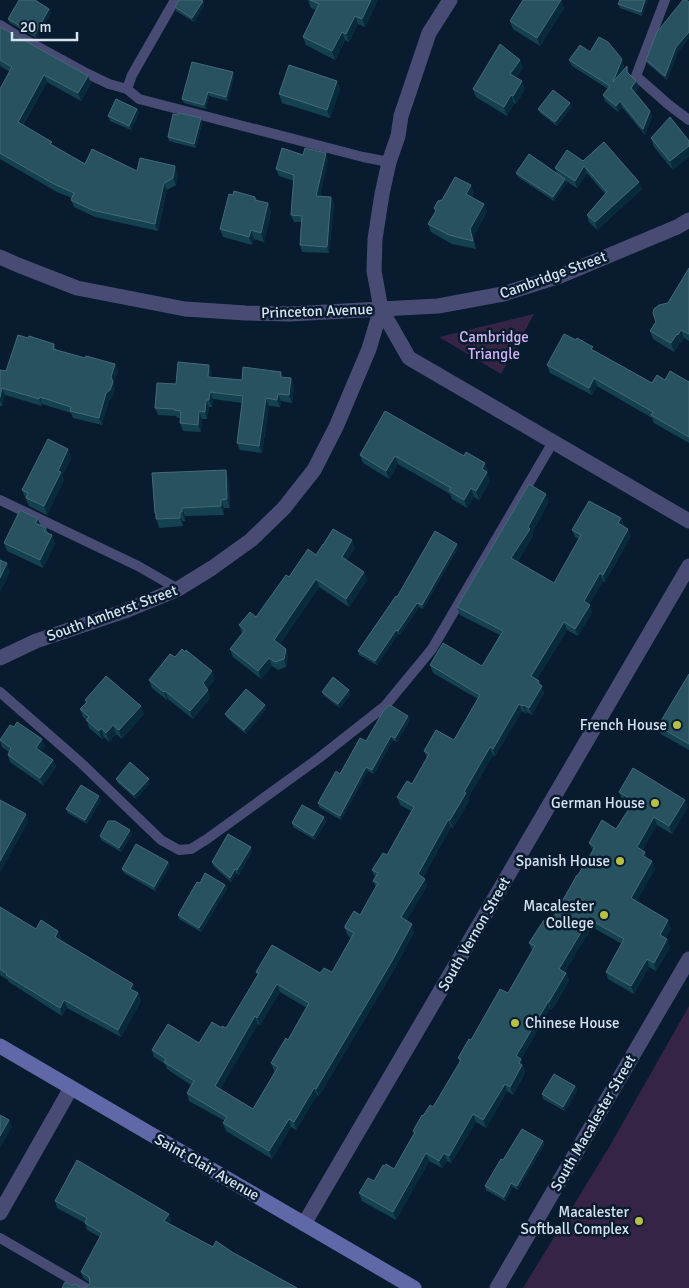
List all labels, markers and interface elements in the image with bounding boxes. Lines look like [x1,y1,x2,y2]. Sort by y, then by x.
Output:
scale bar [12,10,78,42]
text: 20 m [20,18,51,36]
street label: Cambridge Street [497,247,609,303]
street label: Princeton Avenue [261,300,373,322]
park label: Cambridge Triangle [459,328,529,363]
street label: South Amherst Street [44,581,180,645]
place label: French House [580,716,667,734]
marker: French House [671,719,683,731]
place label: German House [551,794,645,812]
marker: German House [649,797,661,809]
place label: Spanish House [516,852,610,870]
marker: Spanish House [614,855,626,867]
street label: South Vernon Street [434,874,514,994]
place label: Macalester College [523,897,594,932]
marker: Macalester College [598,909,610,921]
place label: Chinese House [525,1014,620,1032]
marker: Chinese House [509,1017,521,1029]
street label: South Macalester Street [547,1052,639,1194]
street label: Saint Clair Avenue [152,1130,262,1204]
place label: Macalester Softball Complex [520,1203,629,1238]
marker: Macalester Softball Complex [633,1215,645,1227]

